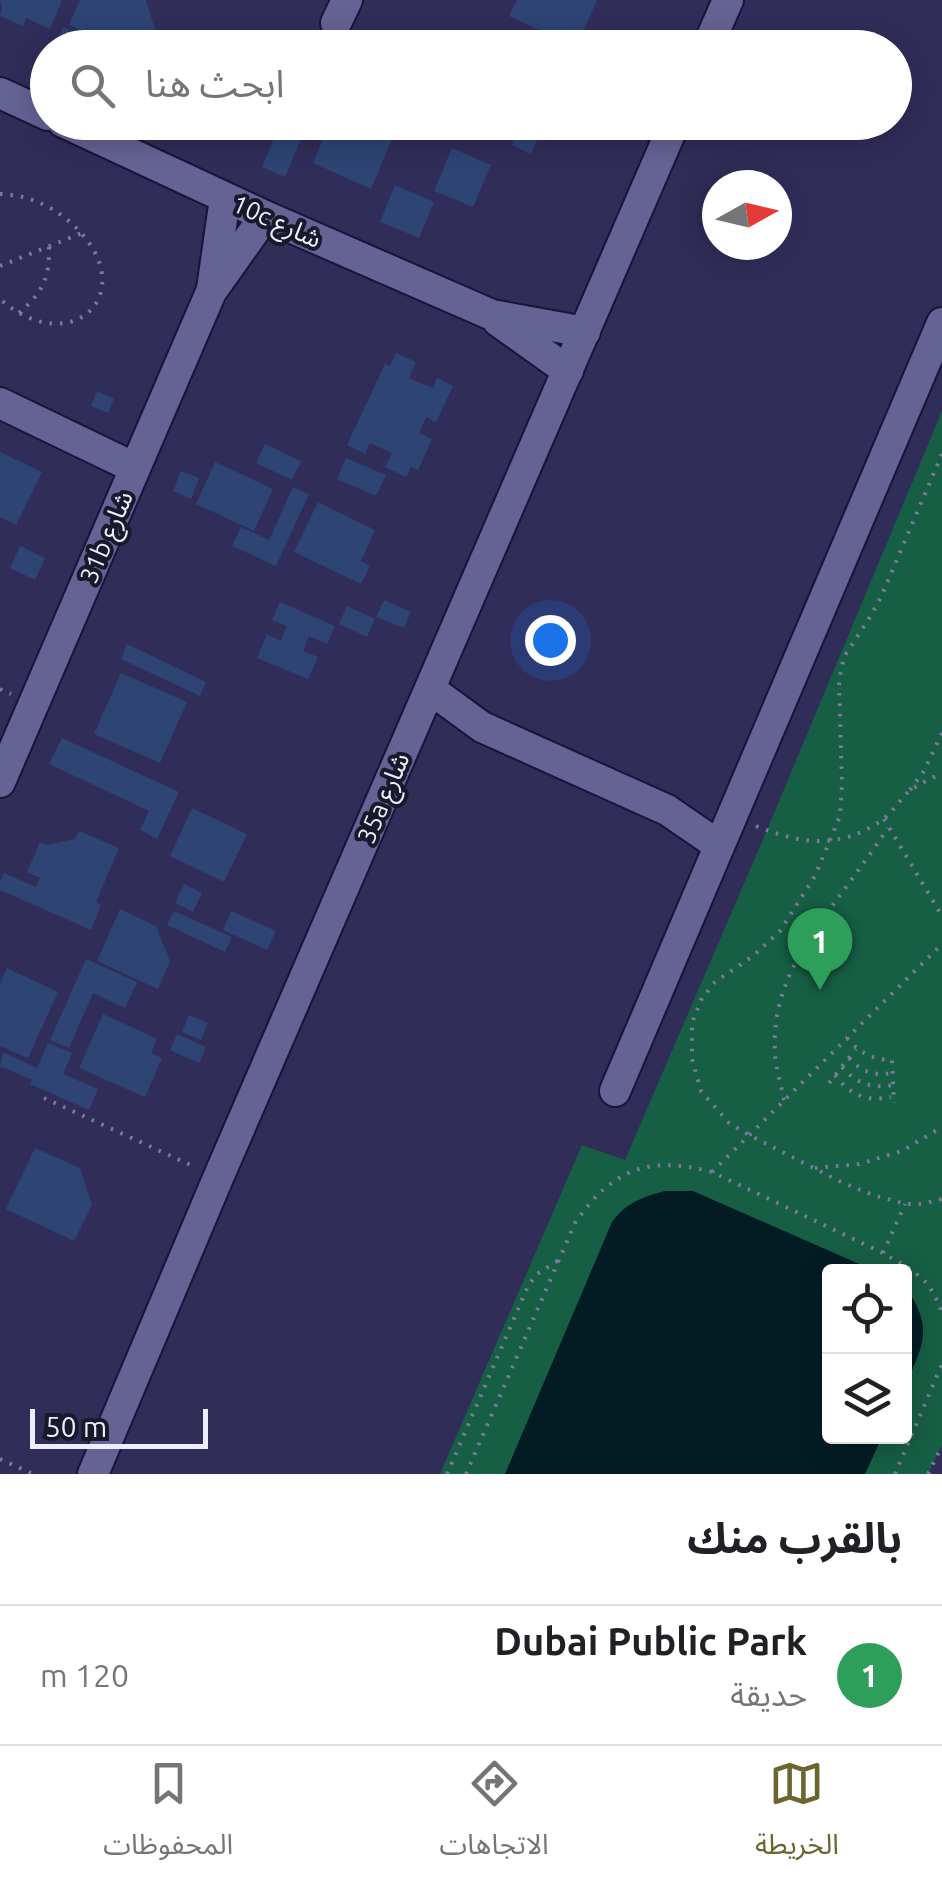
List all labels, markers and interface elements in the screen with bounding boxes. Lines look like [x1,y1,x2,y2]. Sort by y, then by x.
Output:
search box [30,30,912,140]
icon: search [65,58,120,113]
text: ابحث هنا [145,62,285,104]
north arrow [702,170,792,260]
street label: 10c شارع [226,189,326,258]
street label: 31b شارع [74,487,142,589]
your location [525,615,576,666]
street label: 35a شارع [351,749,419,849]
pin: 1 [788,908,852,990]
map controls [822,1264,912,1444]
button: locate [822,1264,912,1354]
button: layers [822,1354,912,1444]
scale bar [30,1404,208,1448]
text: 50 m [45,1411,107,1442]
text: بالقرب منك [687,1514,902,1561]
text: Dubai Public Park [494,1620,807,1662]
text: 120 m [40,1657,129,1693]
text: 1 [860,1657,879,1693]
text: حديقة [730,1676,807,1712]
tab: المحفوظات [103,1756,233,1875]
tab: الاتجاهات [439,1756,549,1875]
tab: الخريطة [755,1756,839,1875]

